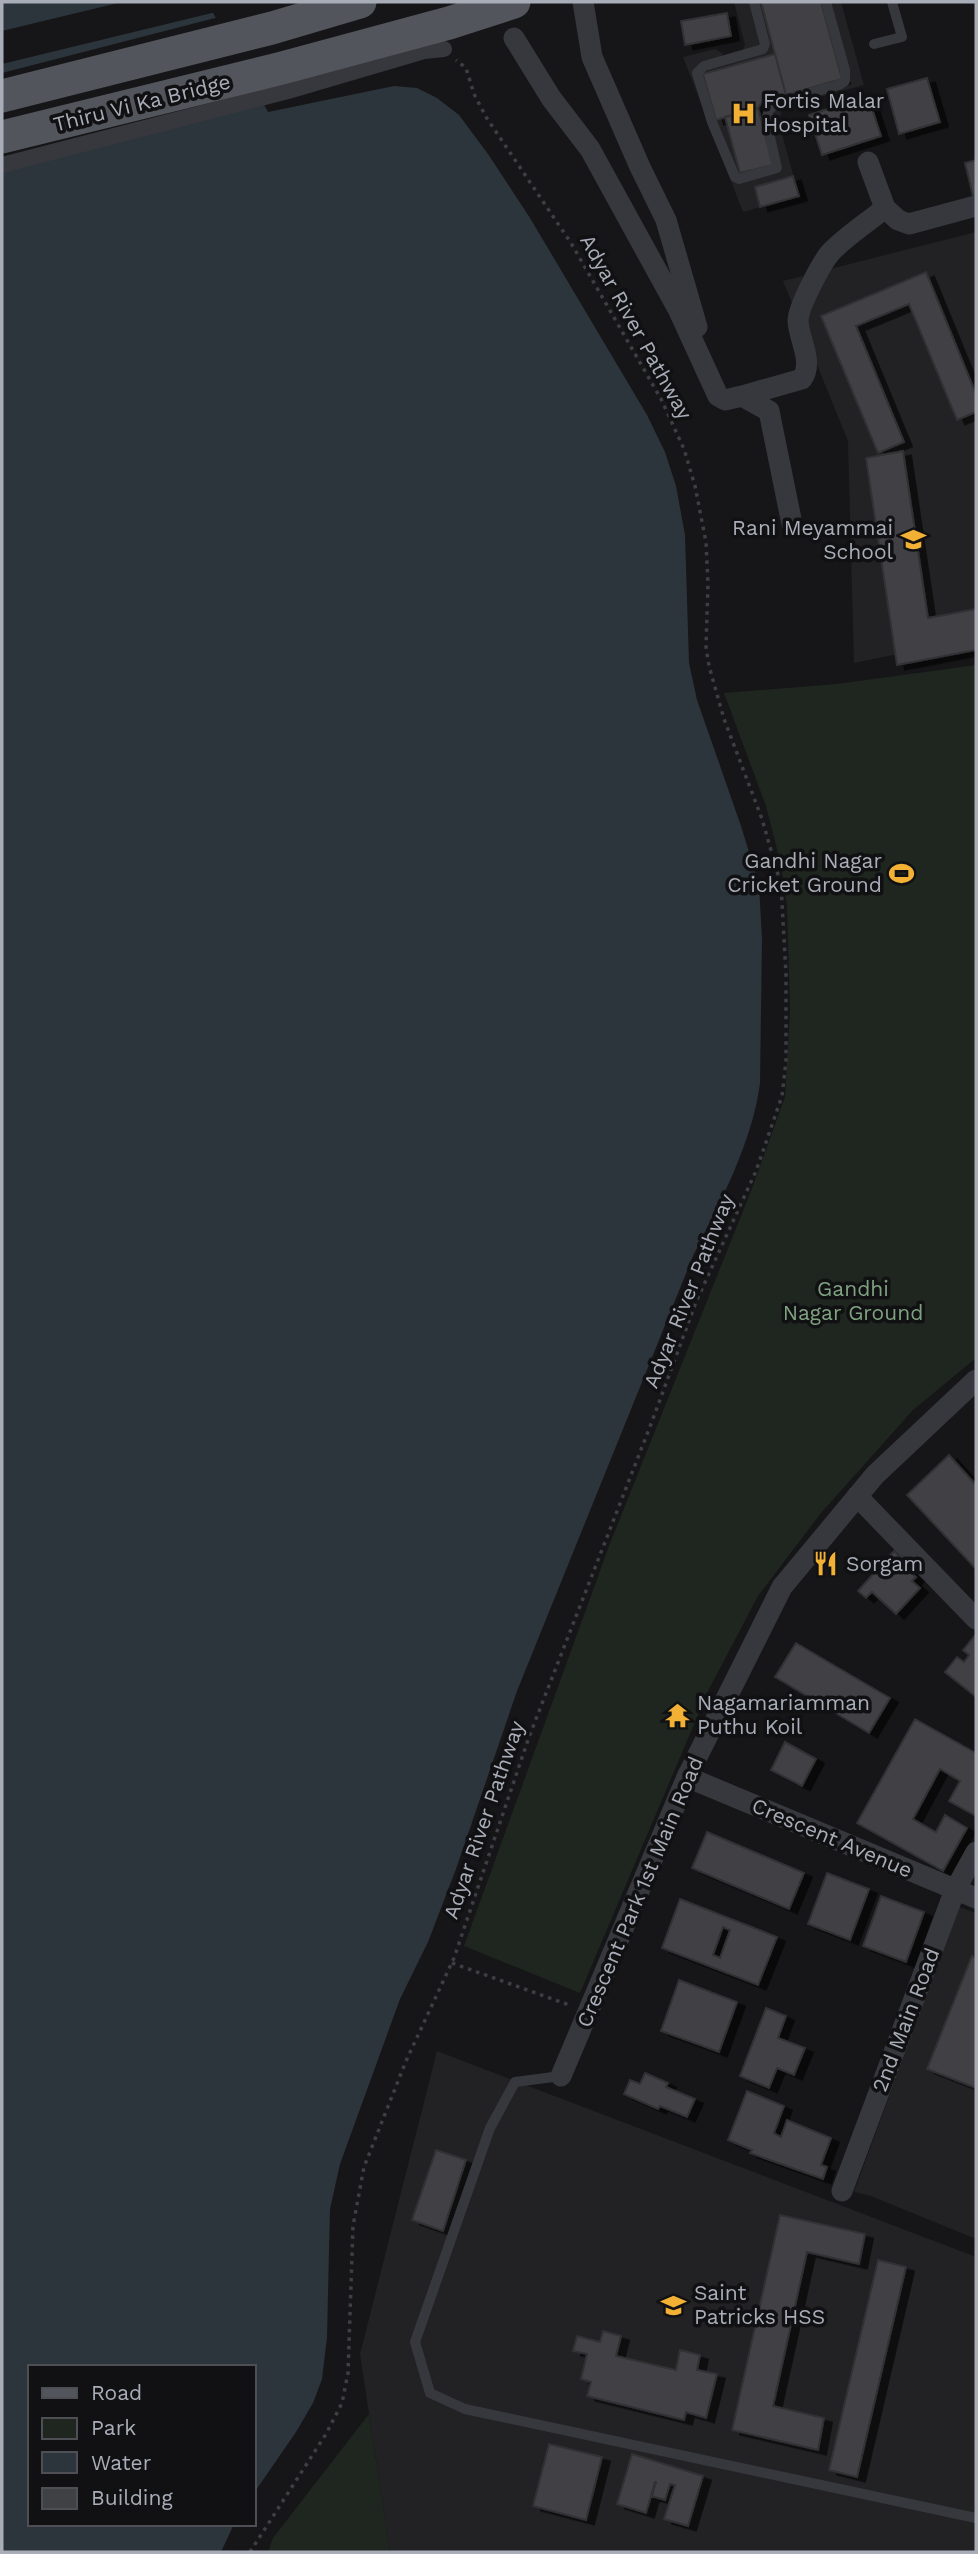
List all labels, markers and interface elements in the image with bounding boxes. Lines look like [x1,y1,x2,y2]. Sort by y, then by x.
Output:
street label: Thiru Vi Ka Bridge [51,68,233,137]
place label: Fortis Malar Hospital [763,88,885,137]
hospital icon: Fortis Malar Hospital [729,99,757,127]
street label: Adyar River Pathway [575,230,698,424]
place label: Rani Meyammai School [732,515,894,564]
school or university icon: Rani Meyammai School [899,526,927,554]
place label: Gandhi Nagar Cricket Ground [727,848,882,897]
sports icon: Gandhi Nagar Cricket Ground [888,859,916,887]
street label: Adyar River Pathway [638,1190,739,1392]
park label: Gandhi Nagar Ground [783,1276,923,1325]
restaurant icon: Sorgam [812,1550,840,1578]
place label: Sorgam [846,1551,923,1576]
place label: Nagamariamman Puthu Koil [697,1690,870,1739]
temple icon: Nagamariamman Puthu Koil [663,1701,691,1729]
street label: Adyar River Pathway [438,1717,529,1922]
street label: Crescent Park 1st Main Road [571,1753,708,2031]
street label: Crescent Avenue [748,1792,916,1883]
street label: 2nd Main Road [867,1944,944,2095]
place label: Saint Patricks HSS [694,2280,825,2329]
school or university icon: Saint Patricks HSS [660,2291,688,2319]
legend [28,2365,256,2526]
text: Road [91,2380,142,2405]
text: Park [91,2415,136,2440]
text: Water [91,2450,152,2475]
text: Building [91,2485,173,2510]

